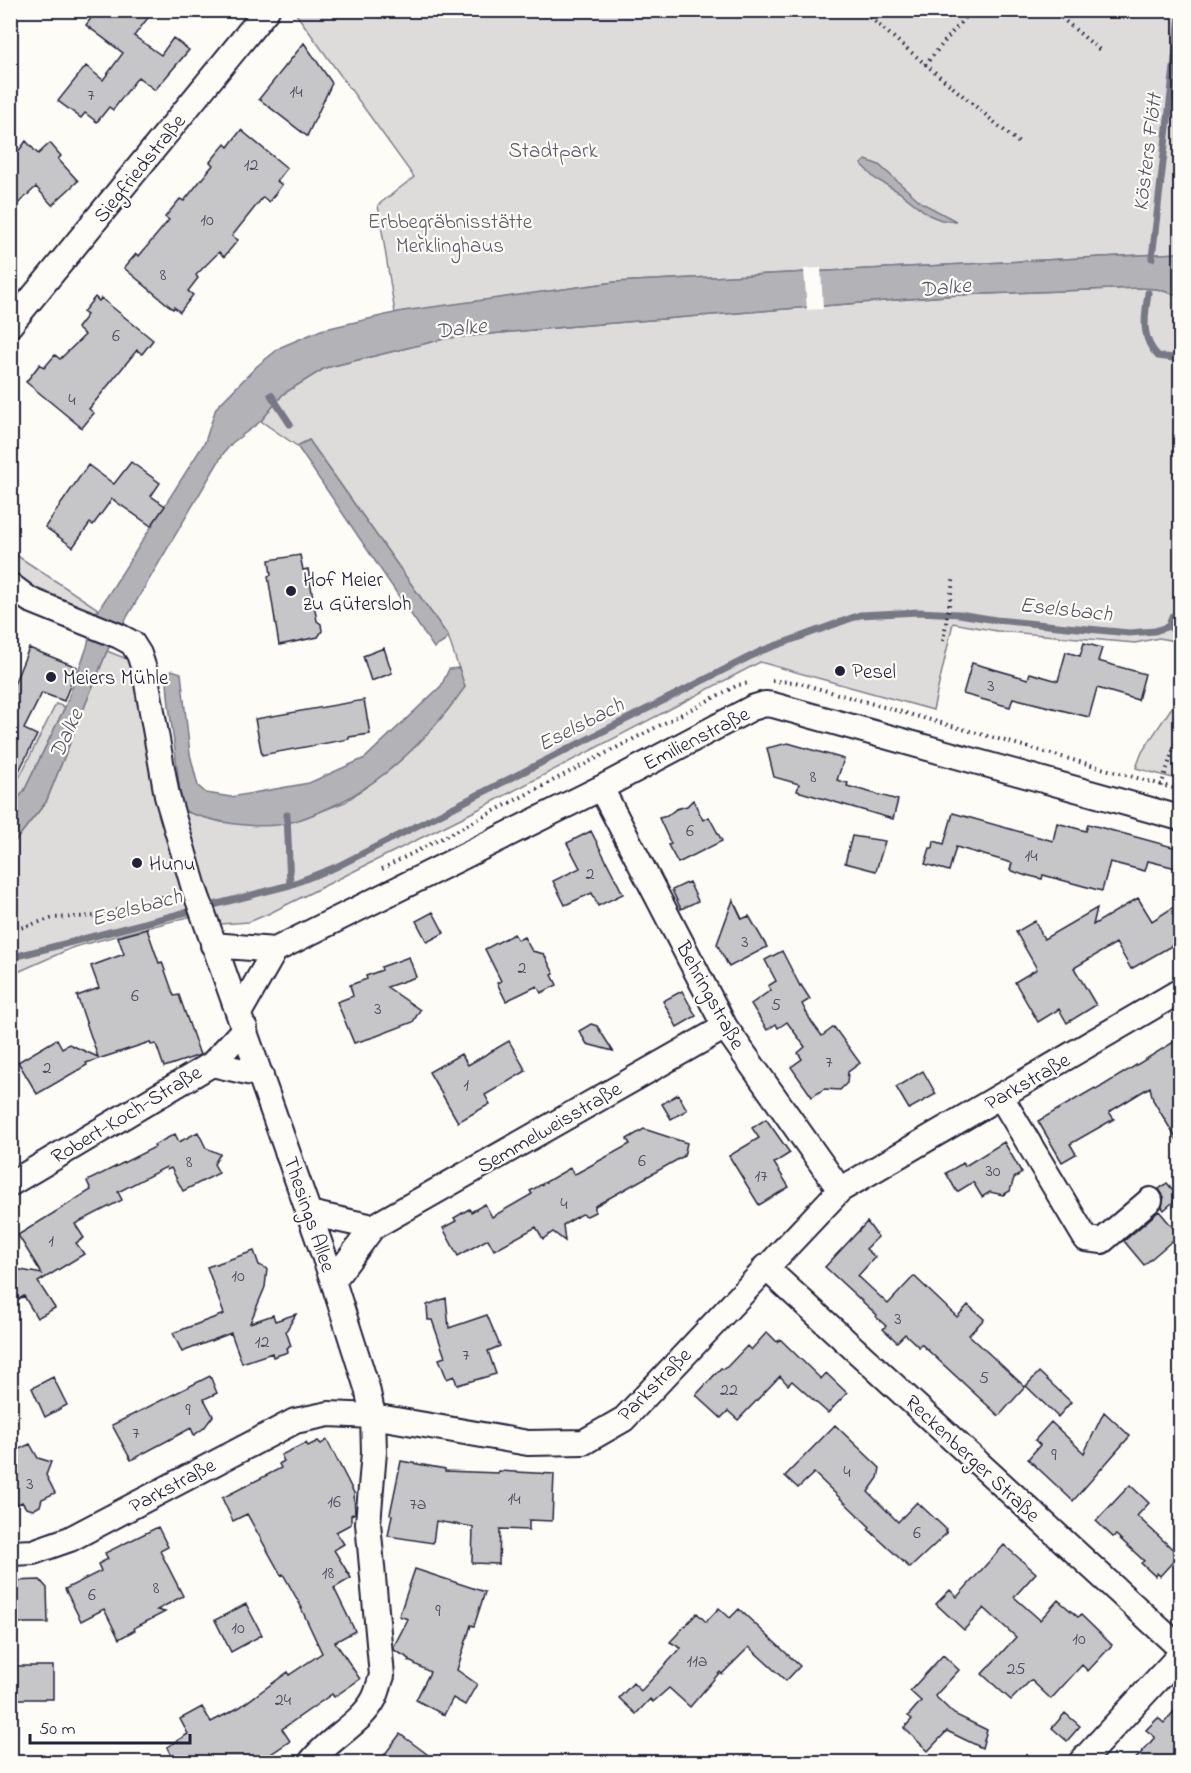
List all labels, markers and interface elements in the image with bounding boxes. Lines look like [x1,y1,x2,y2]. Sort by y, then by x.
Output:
house number: 14 [289,80,303,106]
house number: 7 [87,83,95,109]
water label: Kösters Flött [1126,89,1172,213]
street label: Siegfriedstraße [87,108,196,232]
park label: Stadtpark [508,137,598,167]
house number: 12 [244,153,258,179]
house number: 10 [200,208,214,234]
park label: Erbbegräbnisstätte Merklinghaus [368,208,533,264]
house number: 8 [160,263,167,289]
water label: Dalke [918,271,973,307]
water label: Dalke [434,311,490,349]
house number: 6 [112,324,120,350]
house number: 4 [68,388,76,414]
place label: Hof Meier zu Gütersloh [303,566,412,620]
marker: Hof Meier zu Gütersloh [284,584,298,598]
water label: Eselsbach [1018,590,1114,632]
place label: Pesel [852,658,896,688]
place label: Meiers Mühle [63,664,169,694]
marker: Pesel [833,664,847,678]
marker: Meiers Mühle [44,670,58,684]
house number: 3 [987,674,995,700]
water label: Eselsbach [533,690,631,761]
street label: Emilienstraße [638,700,756,779]
water label: Dalke [42,703,94,764]
house number: 8 [810,765,817,791]
house number: 6 [686,819,694,845]
house number: 14 [1024,844,1038,870]
place label: Hunu [149,850,196,880]
marker: Hunu [130,856,144,870]
house number: 2 [586,862,595,888]
water label: Eselsbach [88,881,186,936]
house number: 3 [741,930,749,956]
street label: Behringstraße [665,936,752,1057]
house number: 2 [518,956,527,982]
house number: 6 [131,984,139,1010]
house number: 5 [771,993,781,1019]
house number: 3 [374,997,382,1023]
street label: Parkstraße [980,1046,1077,1119]
house number: 7 [825,1050,833,1076]
house number: 2 [43,1056,52,1082]
street label: Robert-Koch-Straße [46,1059,209,1173]
house number: 1 [463,1073,469,1099]
street label: Semmelweisstraße [472,1075,628,1182]
house number: 6 [638,1149,646,1175]
house number: 8 [186,1150,193,1176]
street label: Thesings Allee [272,1153,342,1278]
house number: 30 [985,1159,1001,1185]
house number: 17 [754,1164,768,1190]
house number: 4 [560,1192,568,1218]
house number: 1 [48,1229,54,1255]
house number: 10 [231,1264,245,1290]
house number: 3 [894,1307,902,1333]
house number: 12 [255,1330,269,1356]
street label: Parkstraße [612,1341,700,1429]
house number: 7 [462,1343,470,1369]
house number: 5 [979,1366,989,1392]
house number: 22 [720,1378,738,1404]
street label: Reckenberger Straße [896,1389,1047,1532]
house number: 9 [185,1398,191,1424]
house number: 7 [132,1421,140,1447]
house number: 9 [1051,1443,1057,1469]
street label: Parkstraße [124,1451,222,1522]
house number: 4 [843,1460,851,1486]
house number: 3 [26,1472,34,1498]
house number: 14 [507,1487,521,1513]
house number: 16 [327,1490,341,1516]
house number: 7a [409,1492,427,1518]
house number: 6 [913,1521,921,1547]
house number: 18 [322,1561,334,1587]
house number: 8 [153,1576,160,1602]
house number: 6 [88,1583,96,1609]
house number: 9 [435,1599,441,1625]
house number: 10 [231,1616,245,1642]
house number: 10 [1072,1627,1086,1653]
house number: 11a [686,1649,708,1675]
house number: 25 [1006,1657,1026,1683]
house number: 24 [275,1688,292,1714]
scale bar [30,1707,190,1745]
text: 50 m [39,1717,76,1743]

